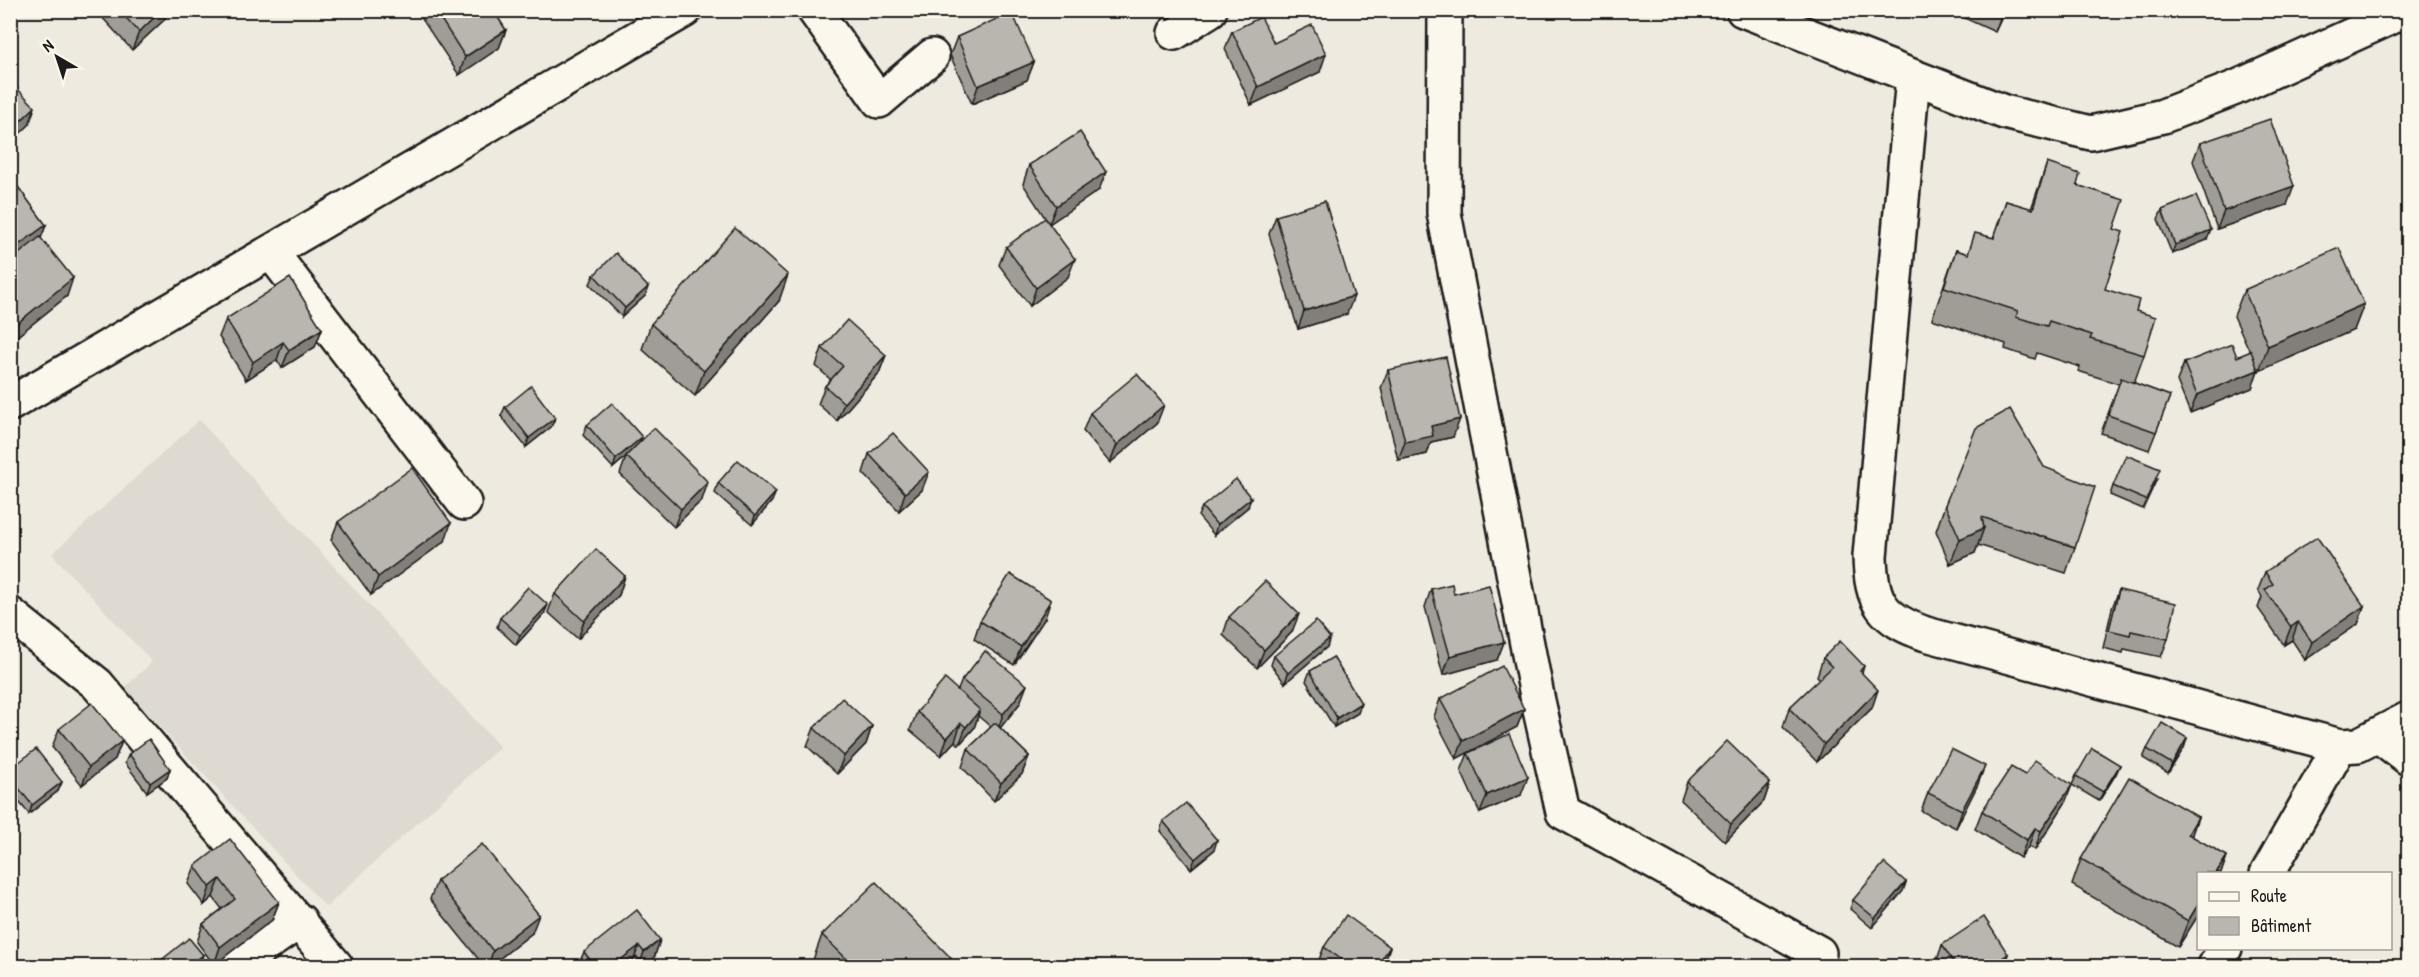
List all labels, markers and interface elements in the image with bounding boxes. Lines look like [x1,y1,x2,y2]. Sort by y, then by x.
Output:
north arrow [27,27,87,87]
text: N [37,34,58,57]
legend [2197,872,2392,950]
text: Route [2251,883,2287,908]
text: Bâtiment [2251,913,2312,938]

